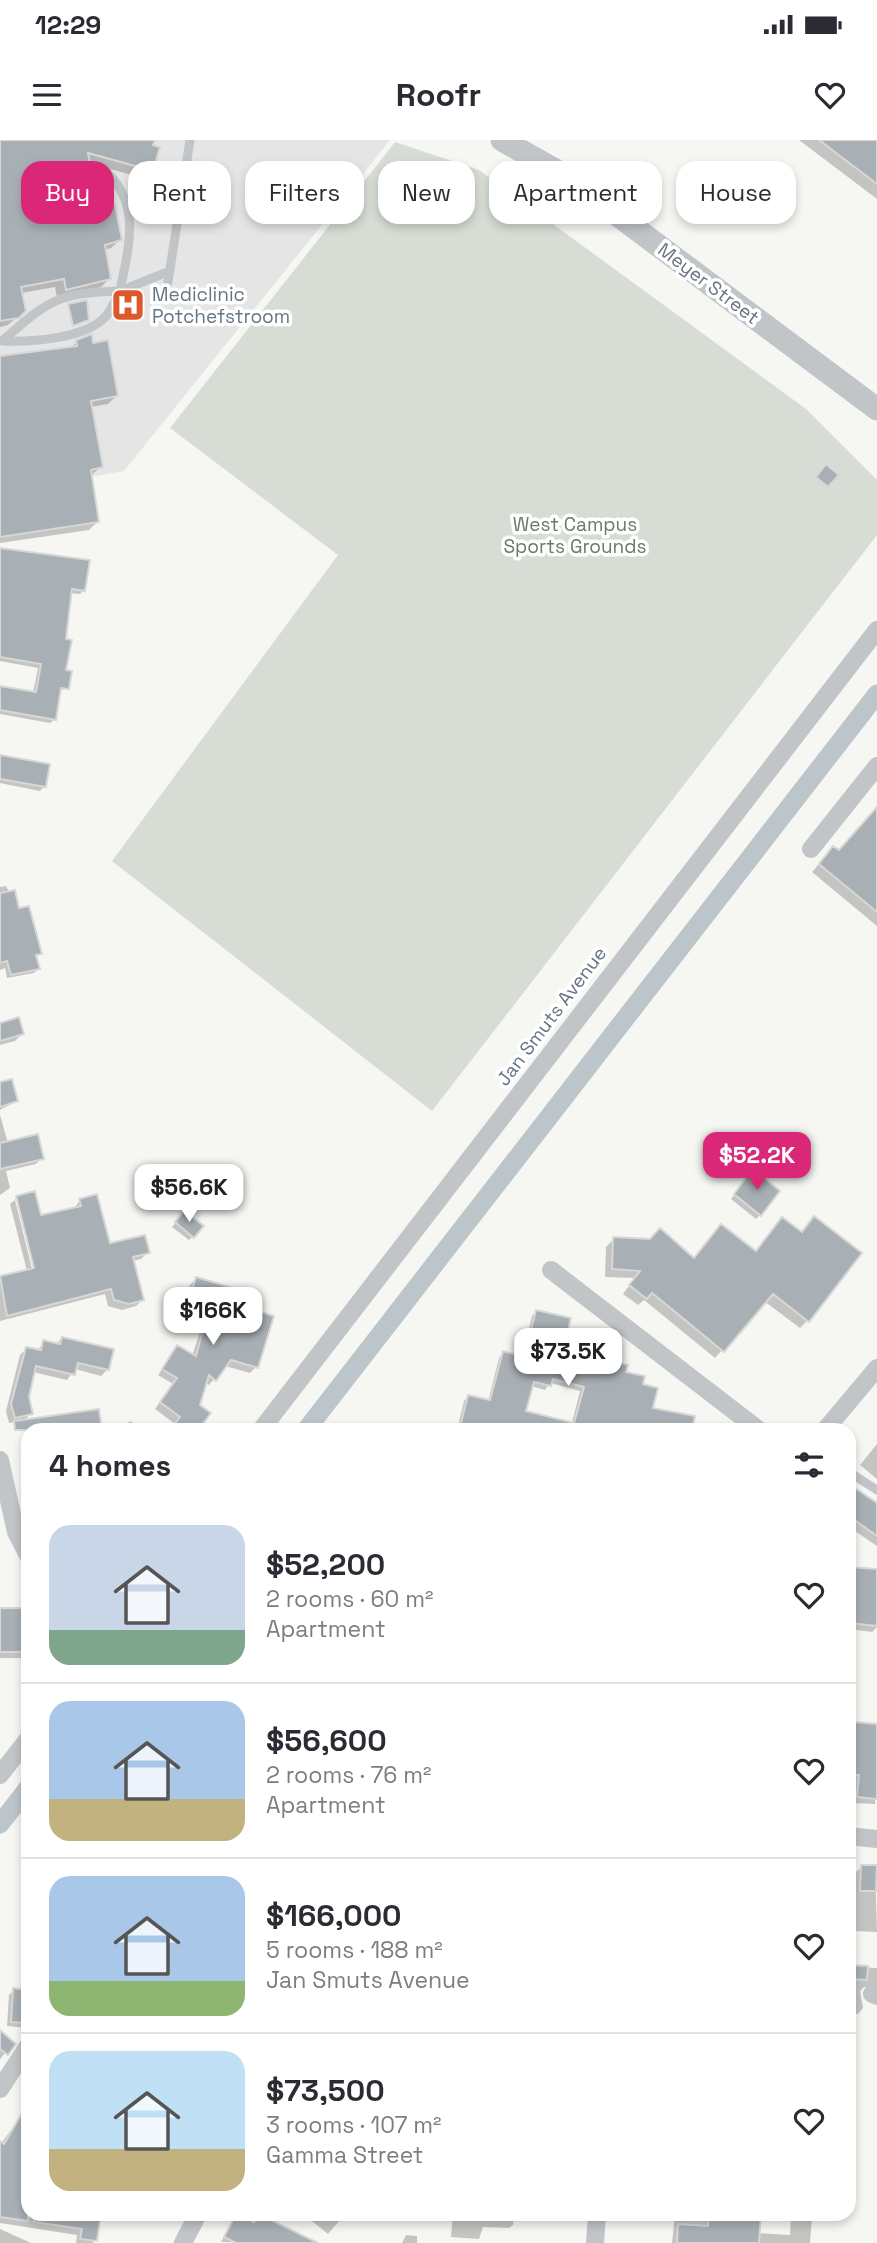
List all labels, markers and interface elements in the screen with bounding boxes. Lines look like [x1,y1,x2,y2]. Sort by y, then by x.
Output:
text: 12:29 [35,8,101,42]
text: Roofr [396,75,481,115]
icon: menu [28,76,66,114]
icon: heart [811,76,849,114]
chip: Buy [21,161,114,224]
chip: Rent [128,161,231,224]
chip: Filters [245,161,364,224]
chip: New [378,161,475,224]
chip: Apartment [489,161,662,224]
chip: House [676,161,796,224]
street label: Meyer Street [653,237,764,330]
place label: Mediclinic Potchefstroom [152,282,290,329]
hospital icon: Mediclinic Potchefstroom [109,286,147,324]
park label: West Campus Sports Grounds [503,512,647,559]
street label: Jan Smuts Avenue [491,942,612,1091]
pin: $52.2K [700,1132,814,1192]
text: $52.2K [719,1140,795,1170]
pin: $56.6K [132,1164,246,1224]
text: $56.6K [150,1172,228,1202]
pin: $166K [164,1288,262,1347]
text: $166K [179,1295,247,1325]
pin: $73.5K [511,1328,625,1388]
text: $73.5K [530,1336,606,1366]
text: 4 homes [49,1446,171,1485]
icon: filters [790,1446,828,1484]
text: $52,200 [266,1545,385,1584]
icon: home [105,1553,189,1637]
icon: heart [790,1576,828,1614]
text: 2 rooms · 60 m² [266,1584,433,1614]
text: Apartment [266,1614,386,1644]
text: $56,600 [266,1721,387,1760]
icon: home [105,1729,189,1813]
icon: heart [790,1752,828,1790]
text: 2 rooms · 76 m² [266,1760,431,1790]
text: Apartment [266,1790,386,1820]
text: $166,000 [266,1896,402,1935]
icon: home [105,1904,189,1988]
icon: heart [790,1927,828,1965]
text: 5 rooms · 188 m² [266,1935,443,1965]
text: Jan Smuts Avenue [266,1965,470,1995]
text: $73,500 [266,2071,385,2110]
icon: home [105,2079,189,2163]
icon: heart [790,2102,828,2140]
text: 3 rooms · 107 m² [266,2110,442,2140]
text: Gamma Street [266,2140,423,2170]

